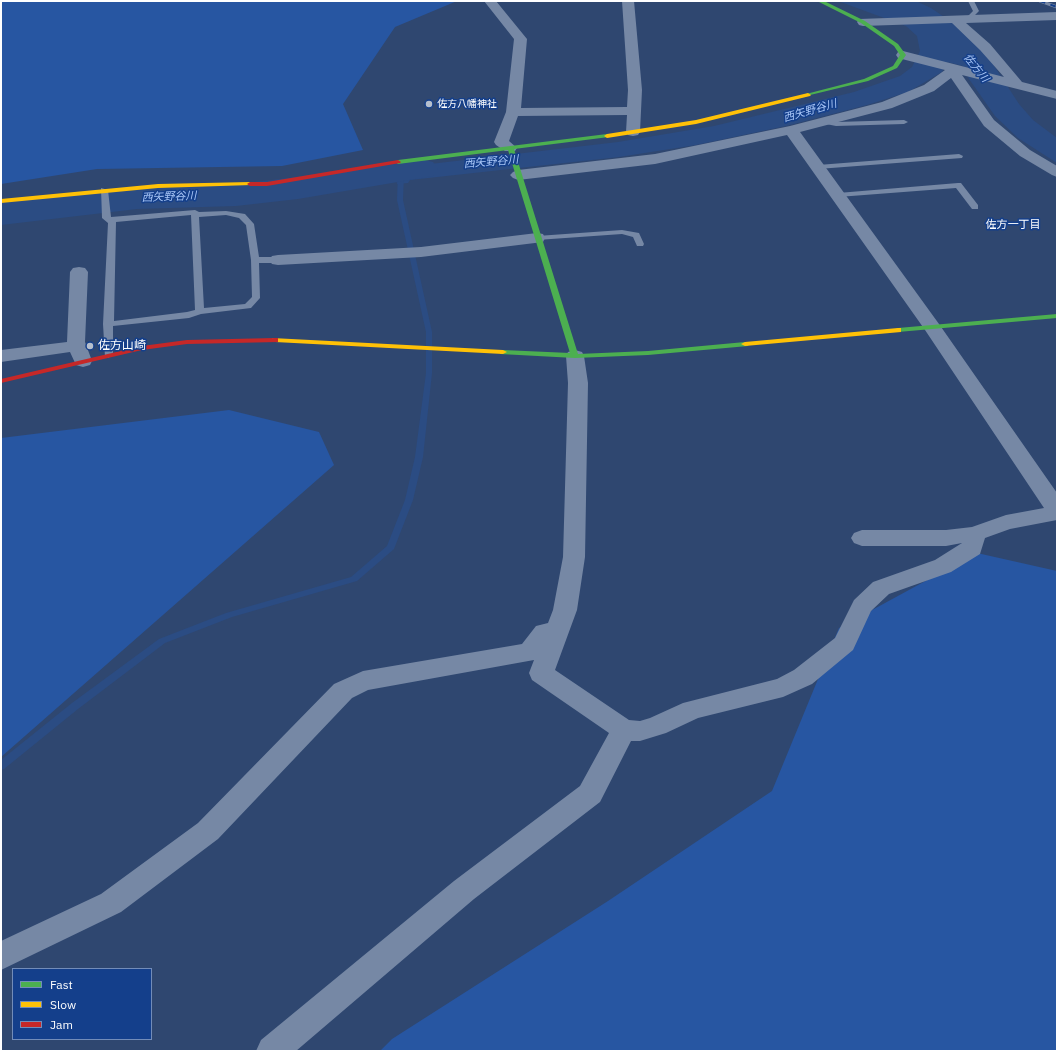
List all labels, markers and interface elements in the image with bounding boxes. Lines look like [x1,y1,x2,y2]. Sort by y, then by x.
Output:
water label: 佐方川 [960,51,992,85]
water label: 西矢野谷川 [782,97,838,125]
place label: 佐方八幡神社 [437,98,497,110]
marker: 佐方八幡神社 [424,99,434,109]
water label: 西矢野谷川 [463,153,519,171]
water label: 西矢野谷川 [141,189,197,205]
district label: 佐方一丁目 [986,218,1040,232]
place label: 佐方山崎 [98,339,146,353]
marker: 佐方山崎 [85,341,95,351]
legend [12,968,152,1040]
text: Fast [50,977,73,992]
text: Slow [50,997,76,1012]
text: Jam [50,1017,73,1032]

